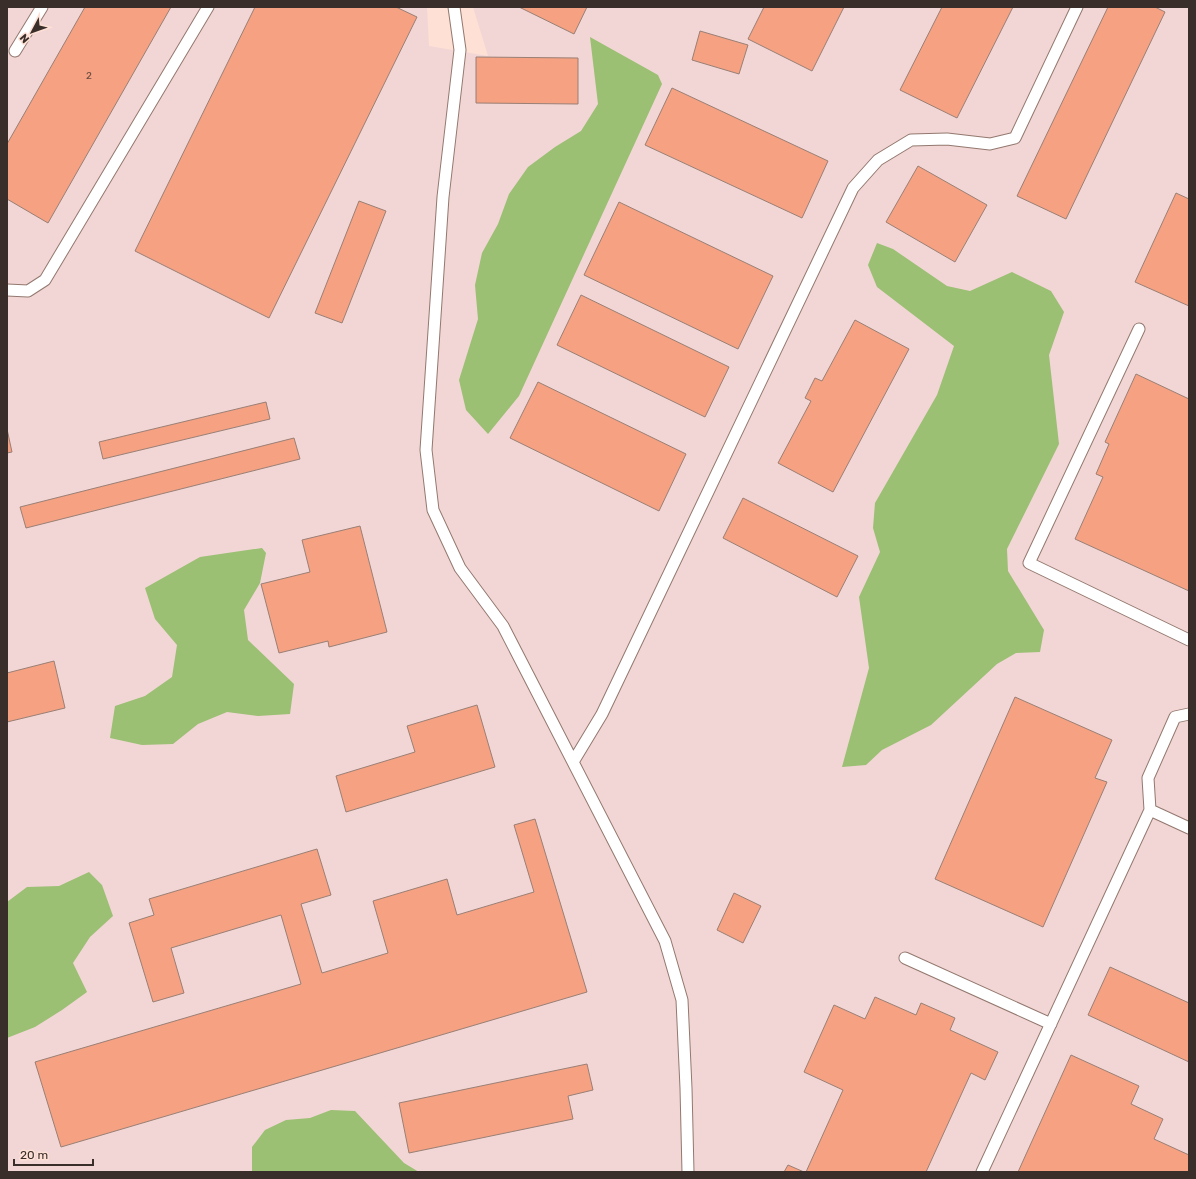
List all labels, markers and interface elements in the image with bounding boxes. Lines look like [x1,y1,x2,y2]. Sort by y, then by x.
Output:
north arrow [12,12,52,52]
text: N [17,31,32,45]
house number: 2 [86,70,92,82]
scale bar [14,1141,93,1167]
text: 20 m [20,1148,48,1162]

